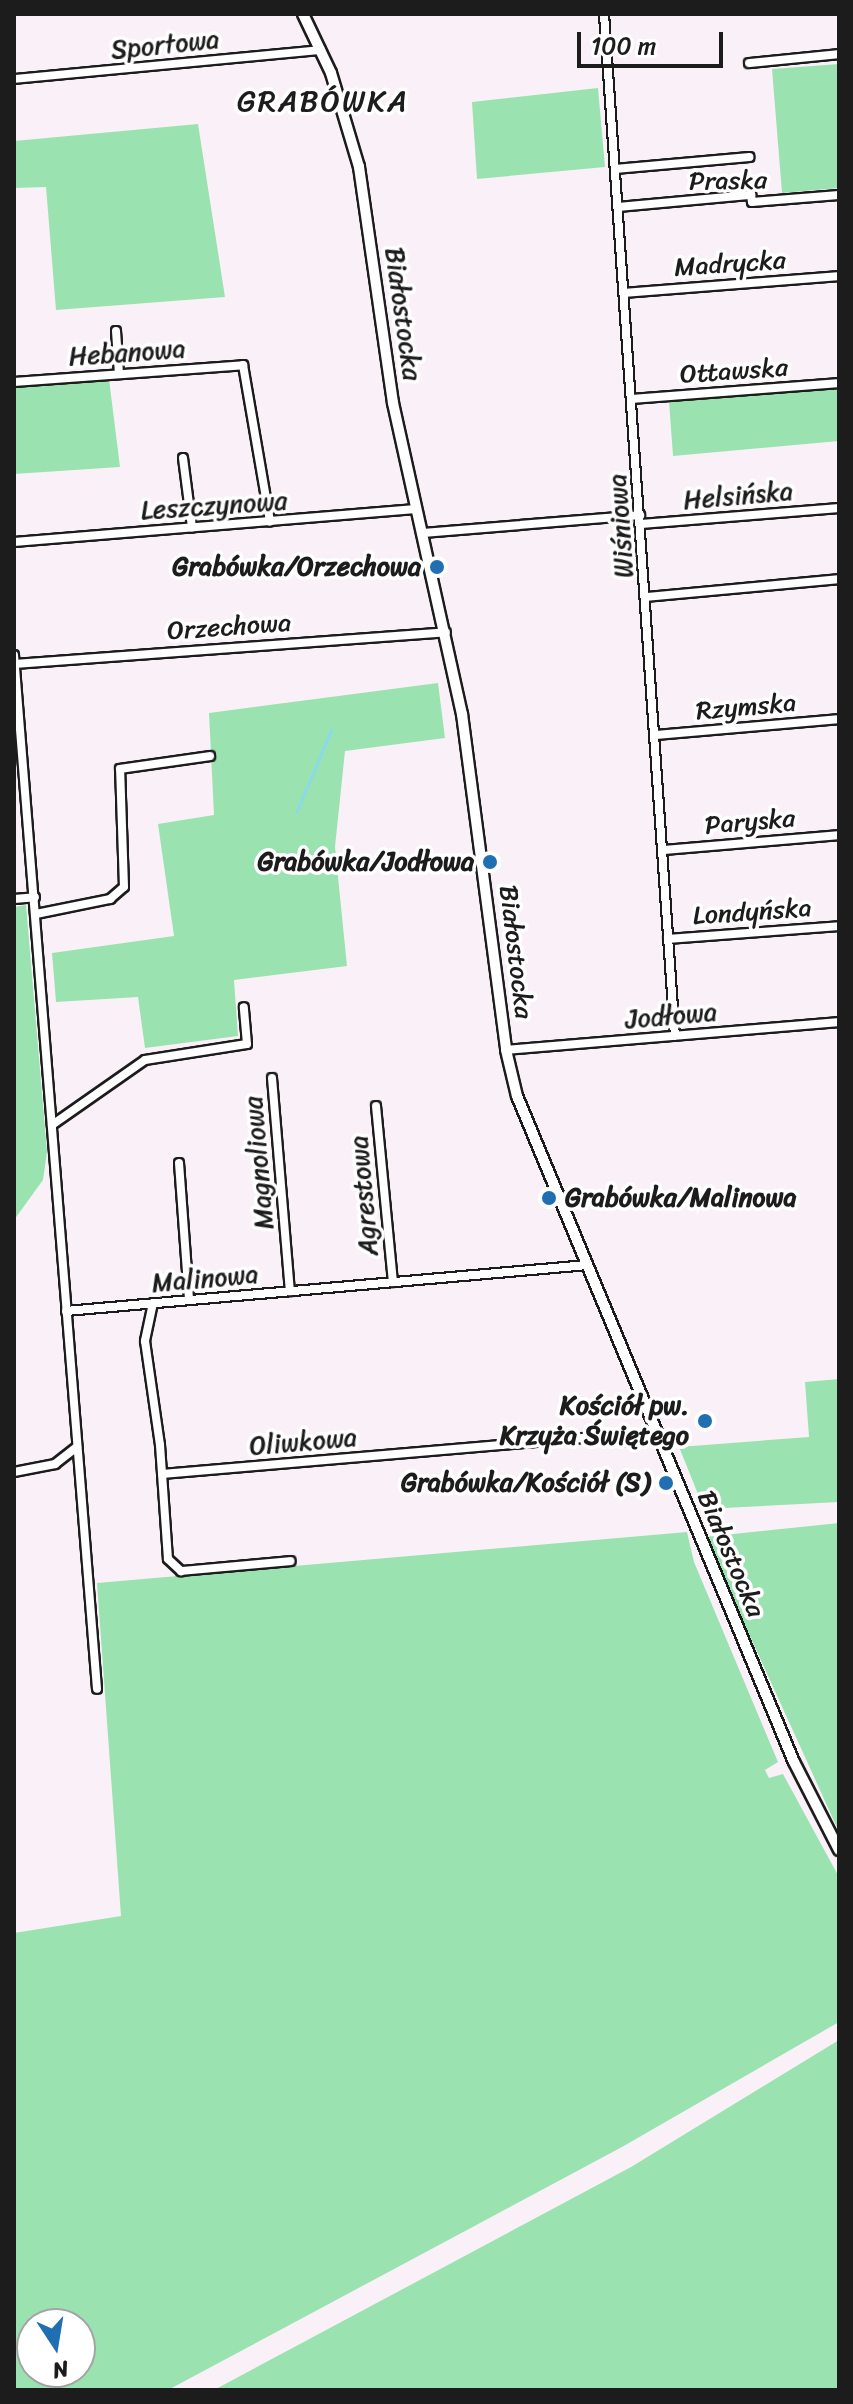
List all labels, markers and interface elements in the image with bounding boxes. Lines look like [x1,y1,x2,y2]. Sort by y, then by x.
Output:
scale bar [581,16,727,66]
street label: Sportowa [109,24,221,66]
text: 100 m [591,25,656,67]
district label: GRABÓWKA [237,83,409,119]
street label: Praska [689,165,767,197]
street label: Białostocka [378,245,428,383]
street label: Madrycka [673,245,787,283]
street label: Hebanowa [68,333,186,373]
street label: Ottawska [679,352,789,390]
street label: Wiśniowa [602,473,640,579]
street label: Helsińska [682,476,794,516]
street label: Leszczynowa [140,485,288,527]
place label: Grabówka/Orzechowa [172,551,421,583]
marker: Grabówka/Orzechowa [428,558,446,576]
street label: Orzechowa [166,607,292,647]
street label: Rzymska [695,687,797,727]
street label: Paryska [704,803,796,841]
place label: Grabówka/Jodłowa [257,846,474,878]
marker: Grabówka/Jodłowa [481,853,499,871]
street label: Białostocka [492,883,540,1021]
street label: Londyńska [692,892,812,932]
street label: Jodłowa [624,996,718,1036]
street label: Magnoliowa [238,1095,280,1231]
street label: Agrestowa [343,1135,385,1257]
place label: Grabówka/Malinowa [565,1182,796,1214]
marker: Grabówka/Malinowa [540,1189,558,1207]
street label: Malinowa [150,1259,260,1299]
place label: Kościół pw. Krzyża Świętego [499,1390,689,1452]
marker: Kościół pw. Krzyża Świętego [696,1412,714,1430]
street label: Oliwkowa [248,1422,358,1462]
place label: Grabówka/Kościół (S) [401,1467,650,1499]
marker: Grabówka/Kościół (S) [657,1474,675,1492]
street label: Białostocka [690,1486,772,1622]
north arrow [16,2308,96,2388]
text: N [49,2349,72,2391]

